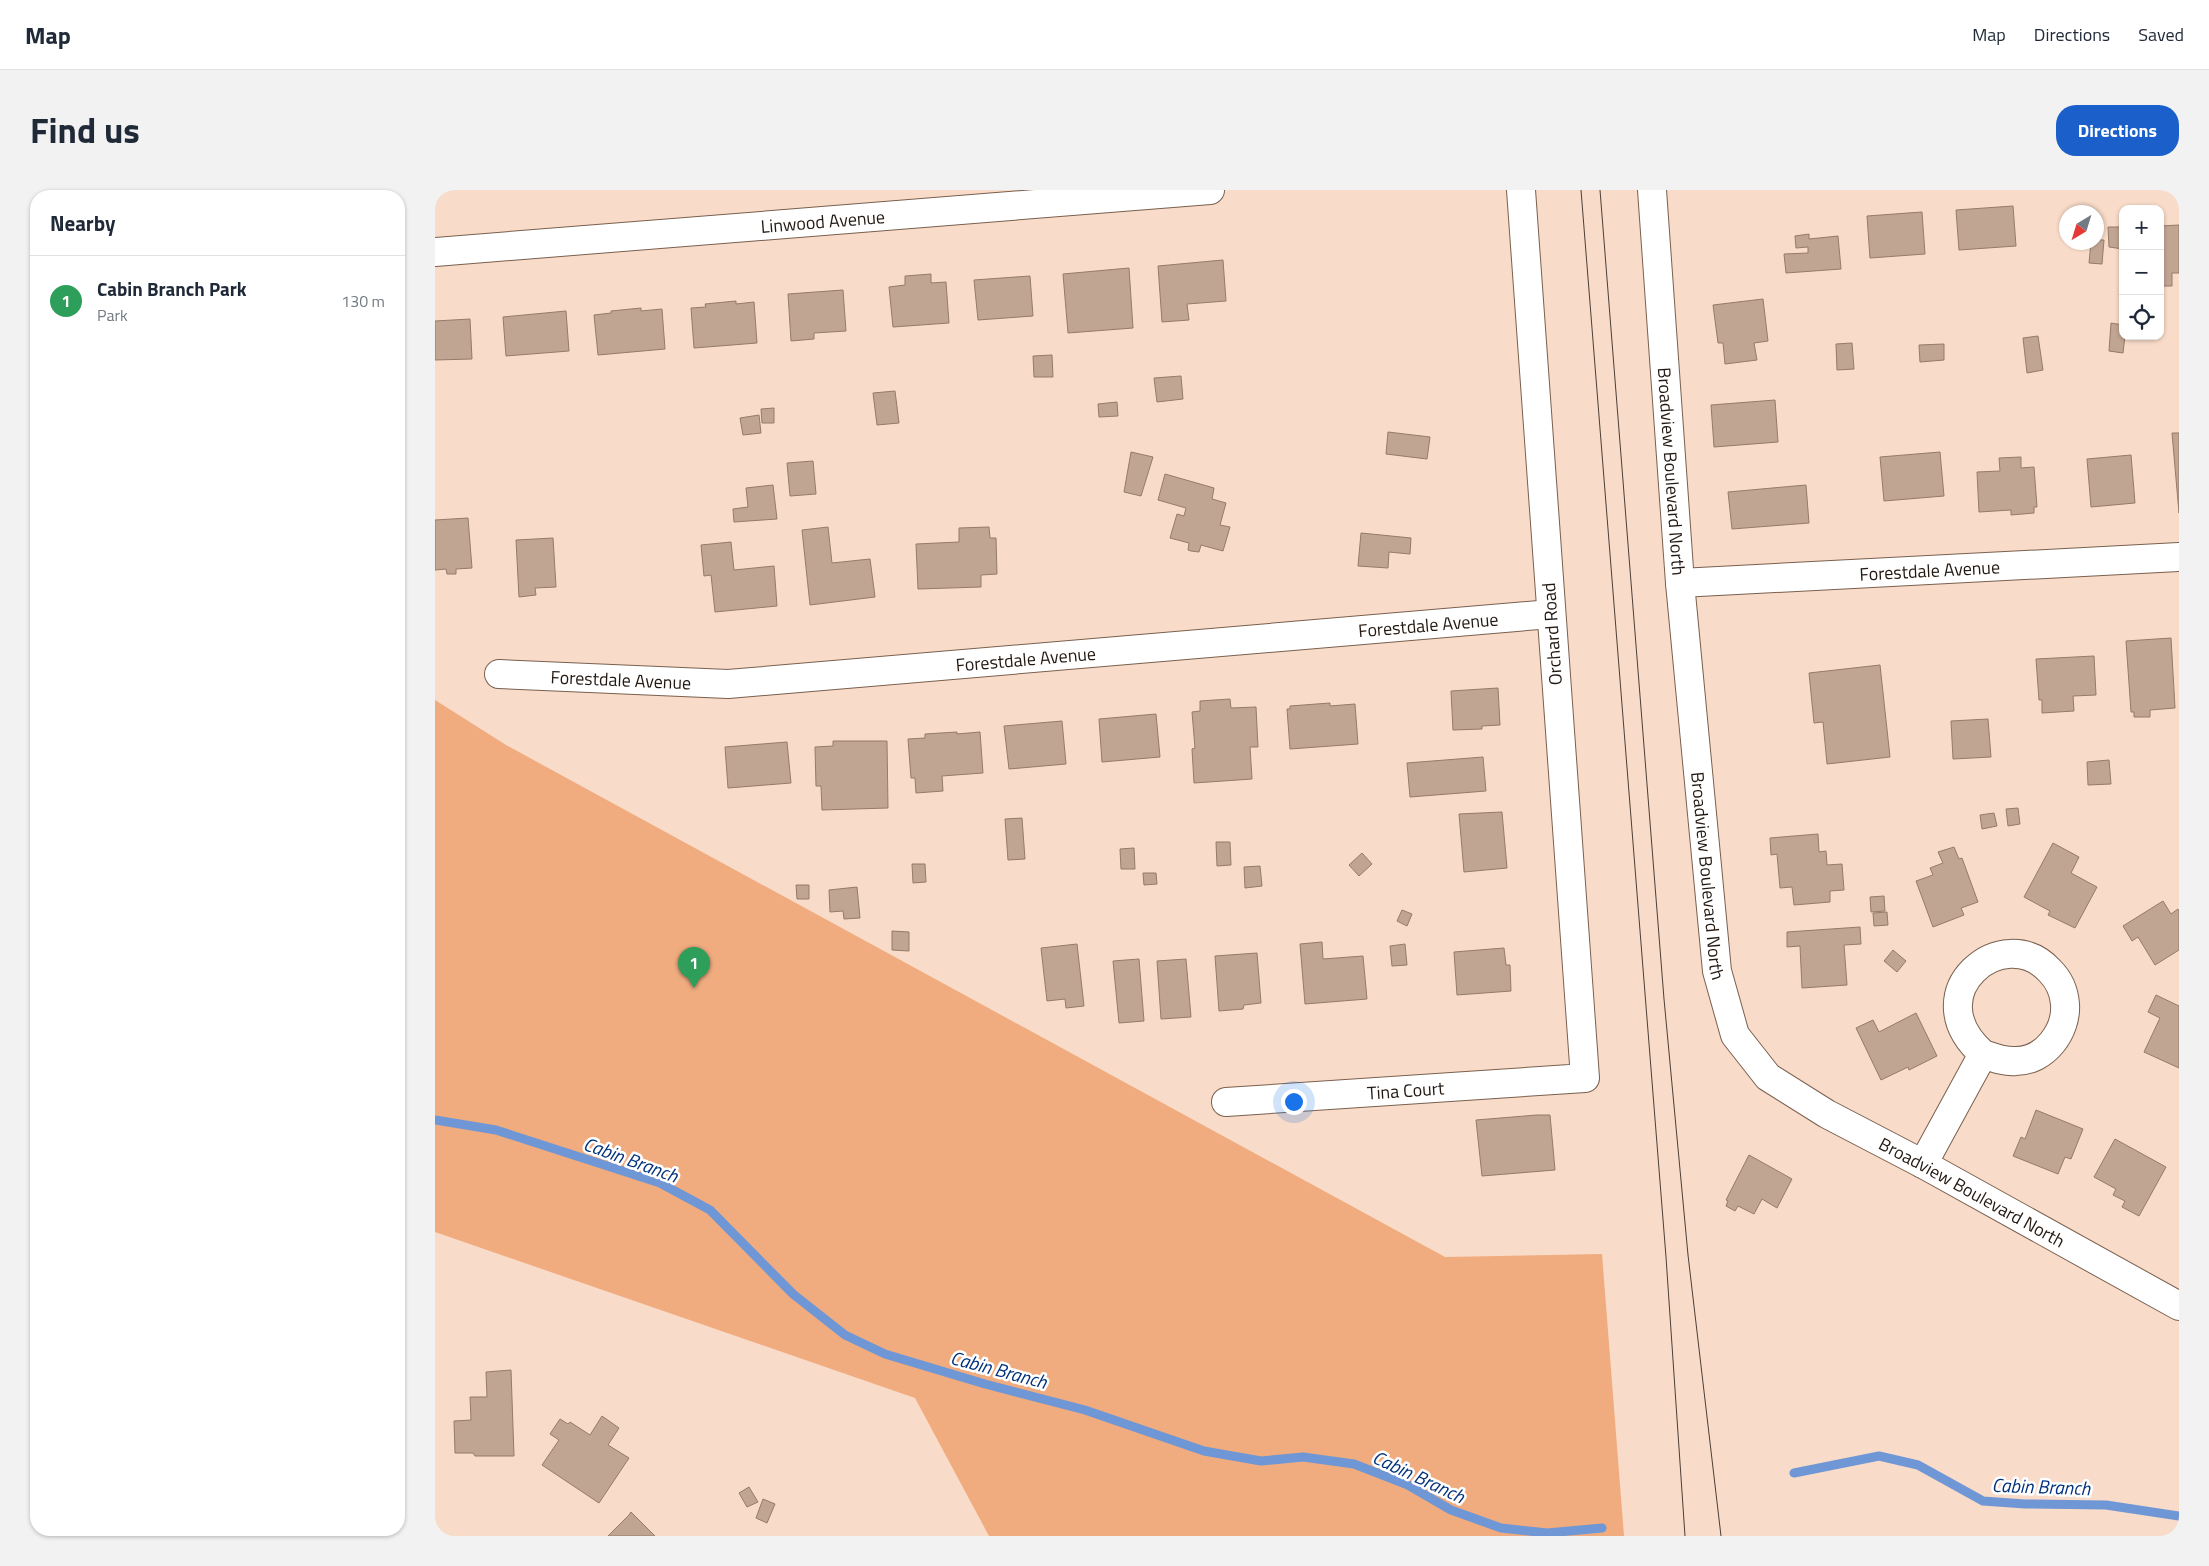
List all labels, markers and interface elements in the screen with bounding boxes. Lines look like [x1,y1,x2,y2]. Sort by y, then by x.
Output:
text: Map [25,17,71,53]
text: Map [1972,21,2006,48]
text: Directions [2034,21,2110,48]
text: Saved [2138,21,2184,48]
text: Find us [30,103,140,157]
button: Directions [2056,105,2179,156]
street label: Linwood Avenue [760,203,886,239]
north arrow [2059,205,2104,250]
map controls [2119,205,2164,340]
button: + [2119,205,2164,250]
text: Nearby [50,207,115,239]
button: − [2119,250,2164,295]
text: Cabin Branch Park [97,274,247,303]
text: 1 [62,289,70,313]
text: 130 m [341,289,385,313]
button: locate [2119,295,2164,340]
text: Park [97,303,128,327]
street label: Broadview Boulevard North [1651,366,1693,576]
street label: Forestdale Avenue [1859,553,2001,587]
street label: Orchard Road [1535,582,1569,686]
street label: Forestdale Avenue [1357,605,1499,644]
street label: Forestdale Avenue [954,639,1097,678]
street label: Forestdale Avenue [550,663,692,696]
street label: Broadview Boulevard North [1685,771,1732,983]
pin: 1 [678,947,710,988]
street label: Tina Court [1366,1074,1446,1106]
your location [1281,1089,1307,1115]
water label: Cabin Branch [580,1128,683,1190]
street label: Broadview Boulevard North [1874,1130,2070,1254]
water label: Cabin Branch [948,1342,1051,1396]
water label: Cabin Branch [1368,1442,1470,1510]
water label: Cabin Branch [1991,1470,2091,1502]

